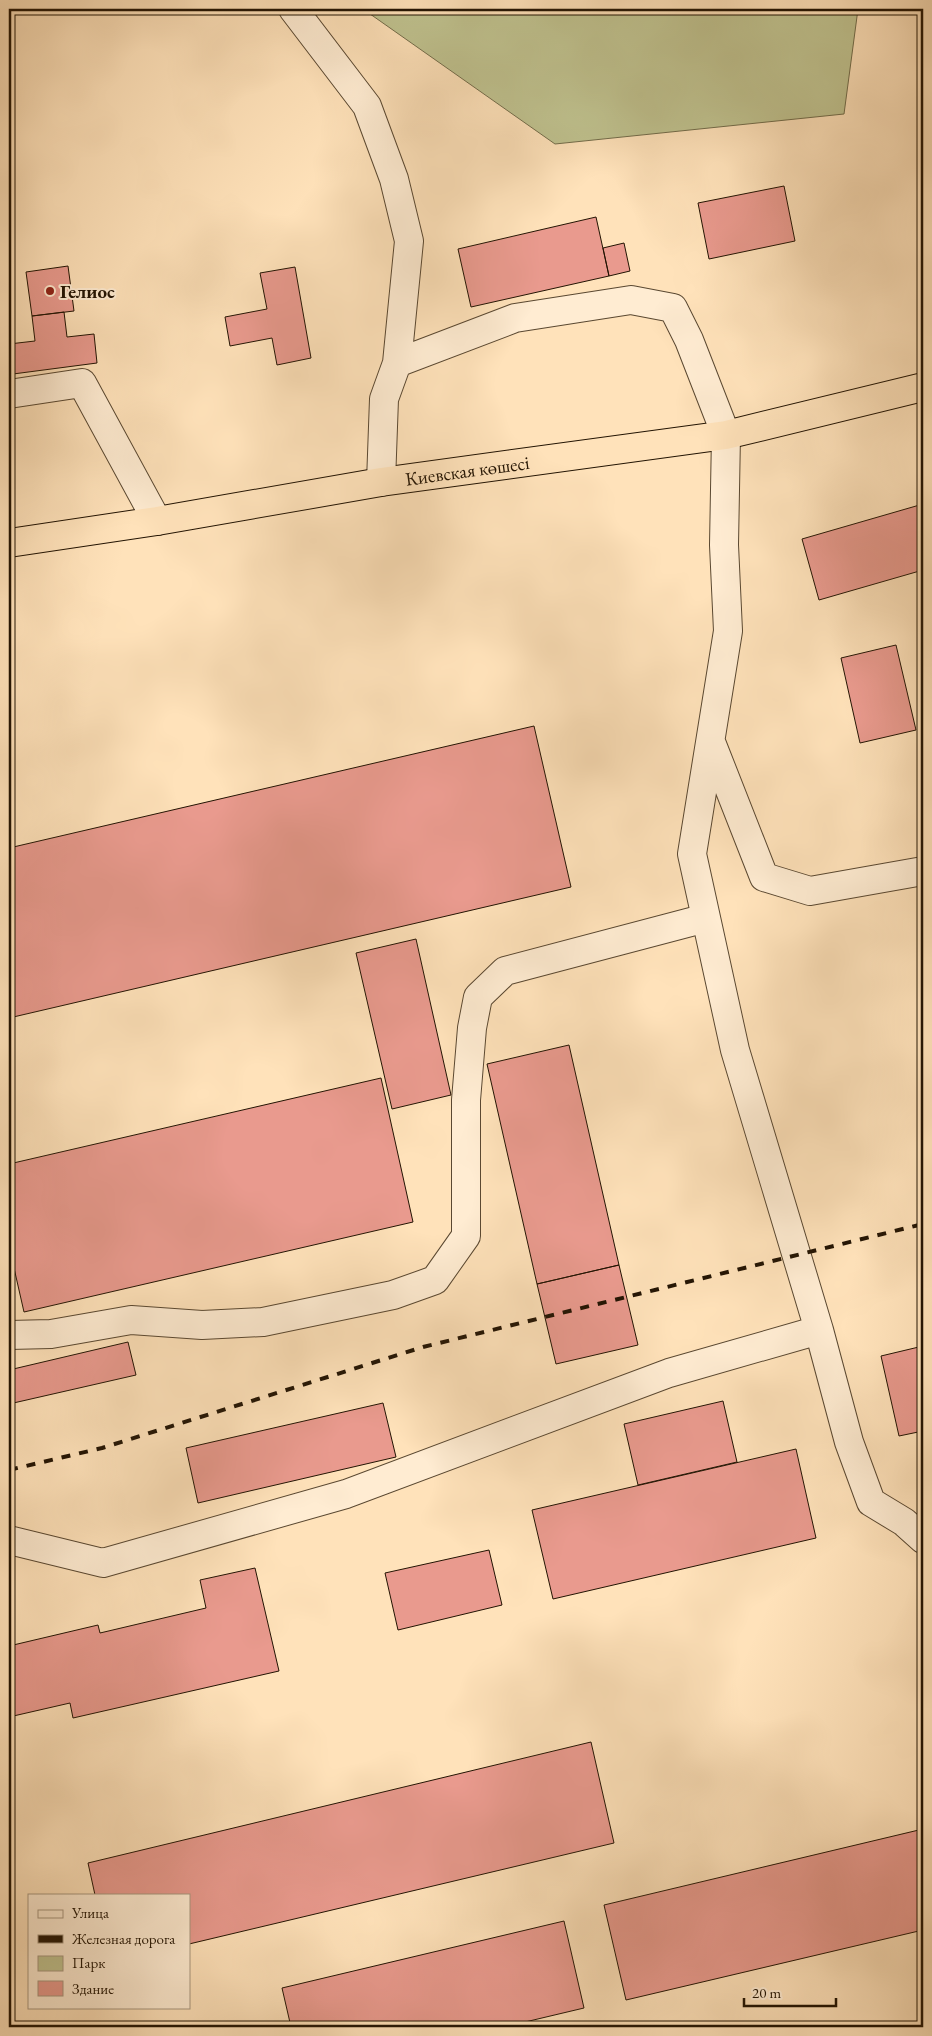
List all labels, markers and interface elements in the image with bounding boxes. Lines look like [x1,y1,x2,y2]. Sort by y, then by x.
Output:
place label: Гелиос [60,279,115,304]
marker: Гелиос [44,285,56,297]
street label: Киевская көшесі [404,450,531,492]
legend [28,1894,190,2008]
text: Улица [71,1903,109,1922]
text: Железная дорога [71,1929,175,1948]
text: Парк [72,1953,105,1972]
scale bar [744,1976,837,2008]
text: Здание [72,1979,114,1998]
text: 20 m [752,1983,781,2002]

